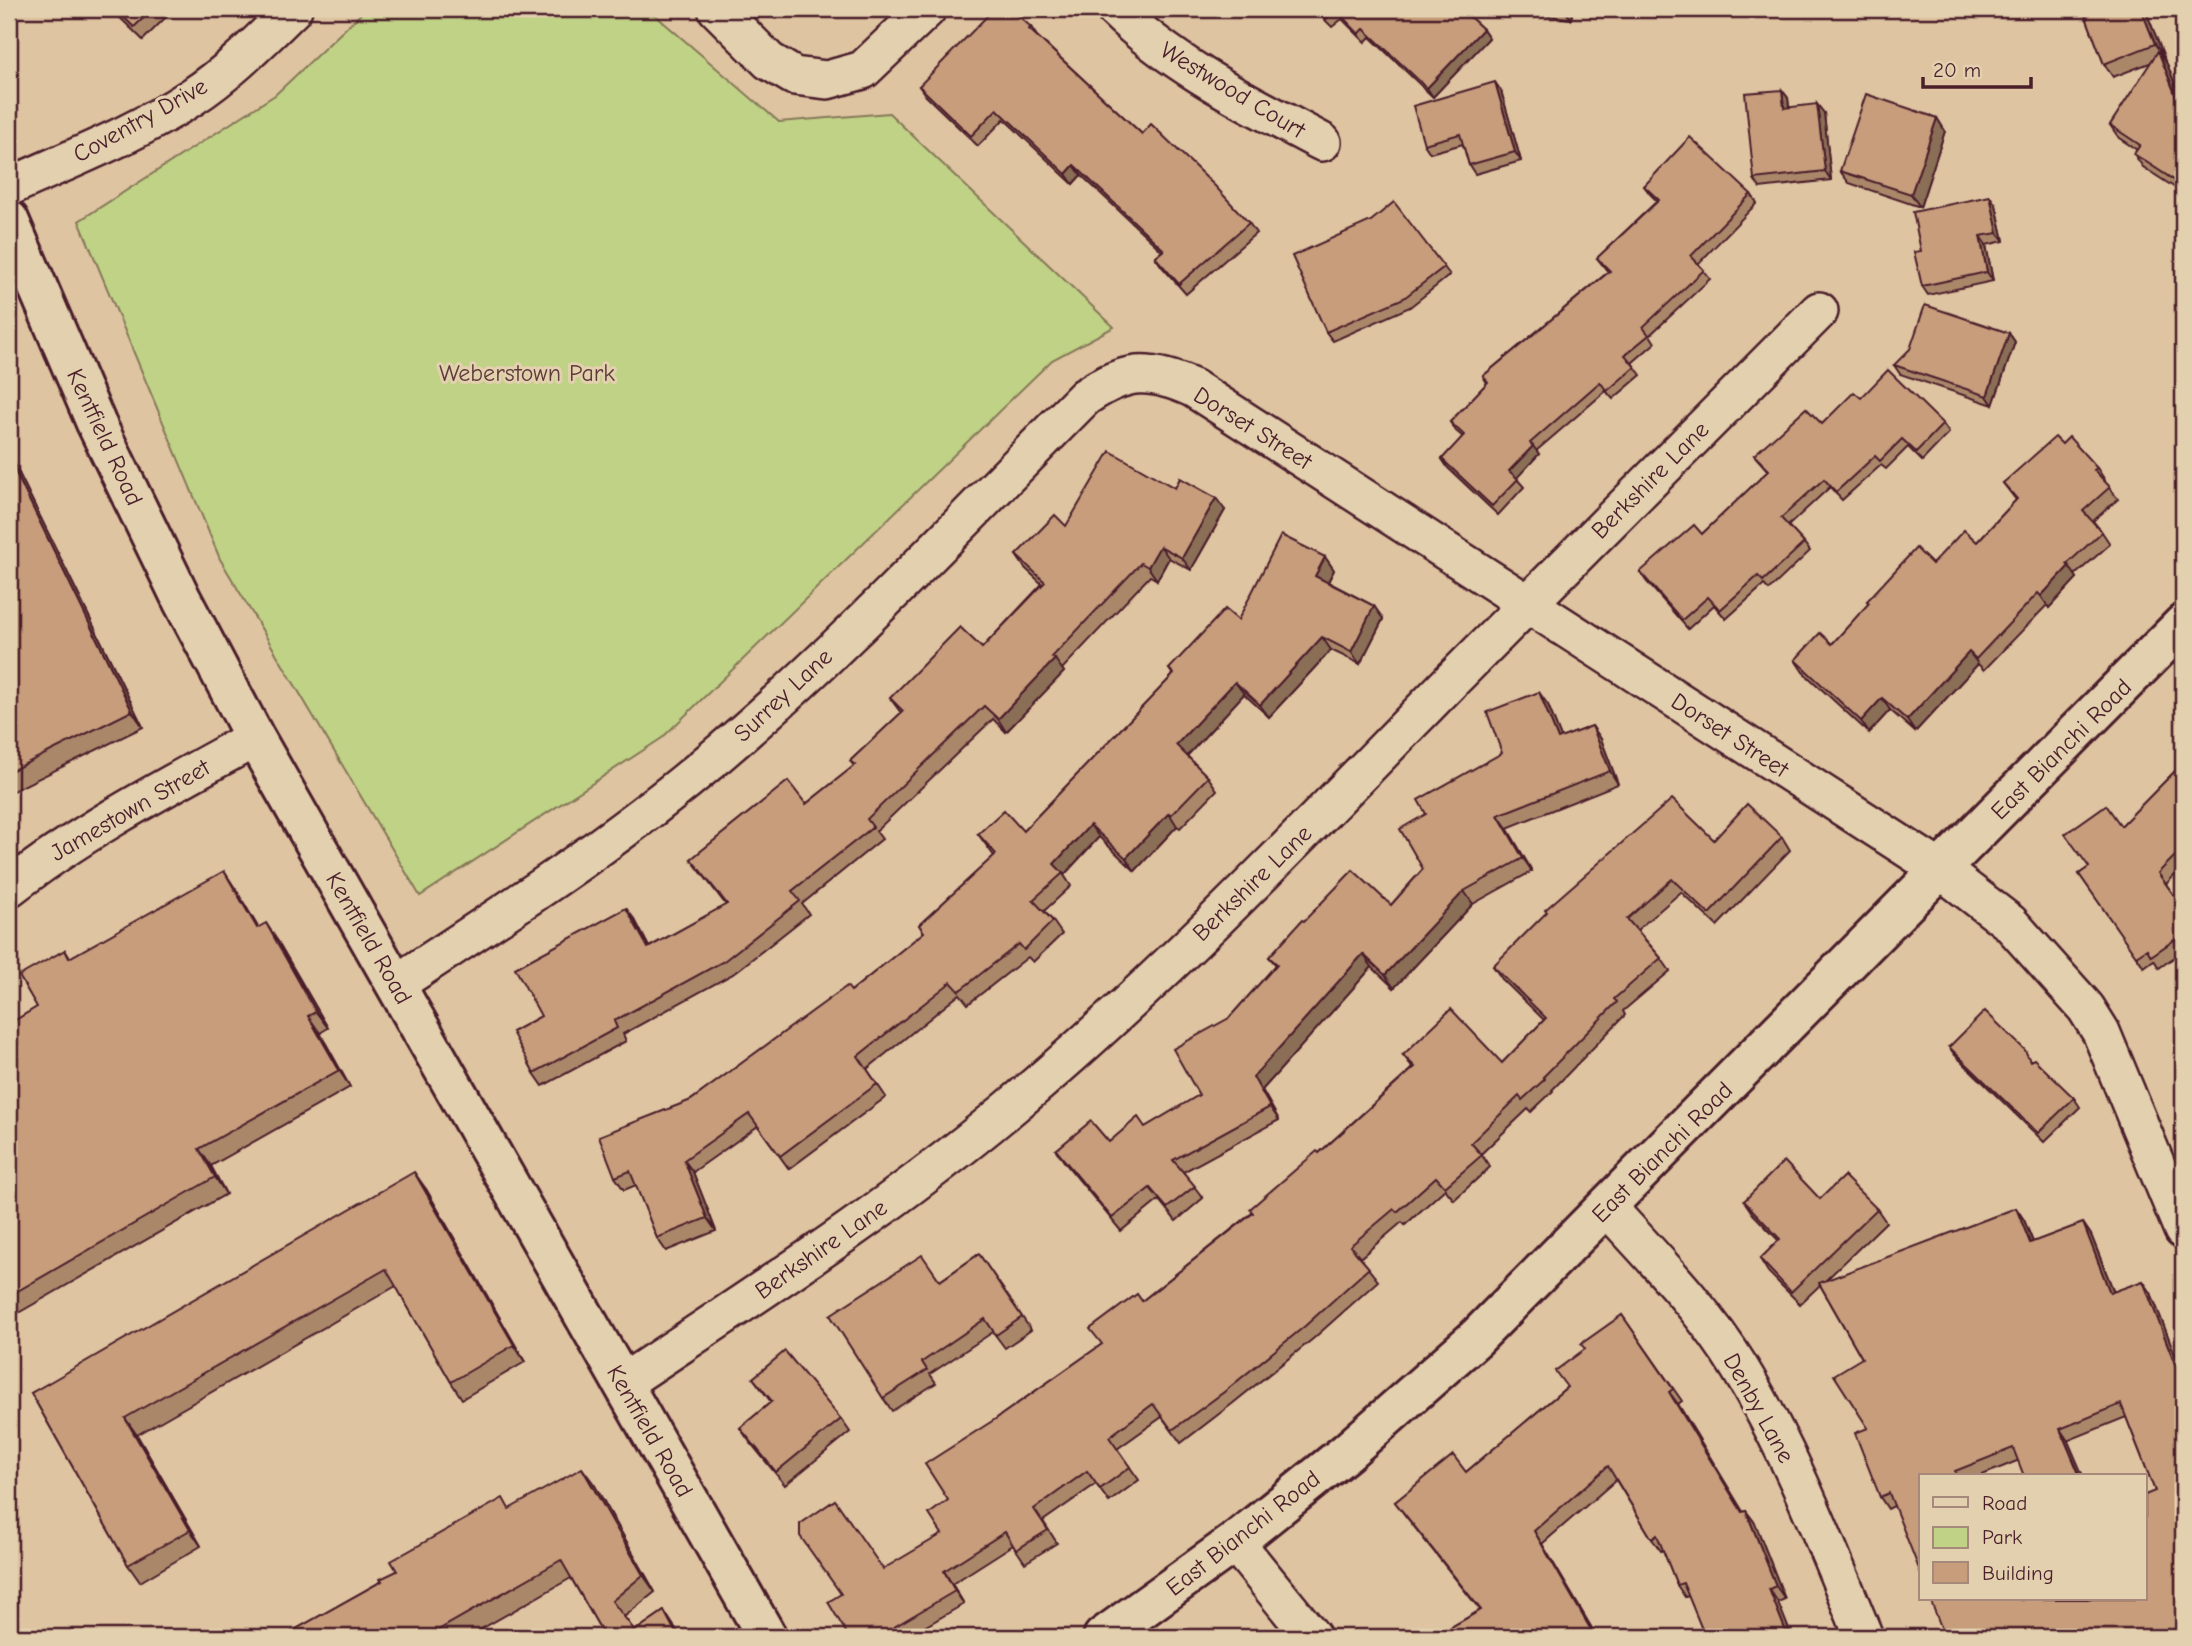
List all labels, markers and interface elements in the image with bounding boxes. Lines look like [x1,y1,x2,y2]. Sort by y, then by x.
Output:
street label: Westwood Court [1155,36,1312,145]
scale bar [1923,46,2031,90]
text: 20 m [1933,58,1981,82]
street label: Coventry Drive [68,72,212,168]
park label: Weberstown Park [439,359,615,387]
street label: Kentfield Road [61,364,149,510]
street label: Dorset Street [1189,381,1318,476]
street label: Berkshire Lane [1585,415,1715,545]
street label: Surrey Lane [728,642,838,748]
street label: East Bianchi Road [1985,673,2137,825]
street label: Dorset Street [1666,687,1795,784]
street label: Jamestown Street [45,752,216,867]
street label: Berkshire Lane [1187,819,1317,947]
street label: Kentfield Road [320,867,418,1009]
street label: East Bianchi Road [1586,1076,1738,1228]
street label: Berkshire Lane [750,1193,892,1305]
street label: Denby Lane [1717,1348,1801,1468]
street label: Kentfield Road [601,1360,699,1502]
street label: East Bianchi Road [1161,1464,1325,1602]
legend [1919,1474,2146,1600]
text: Road [1982,1491,2027,1515]
text: Park [1982,1525,2022,1549]
text: Building [1982,1561,2054,1585]

